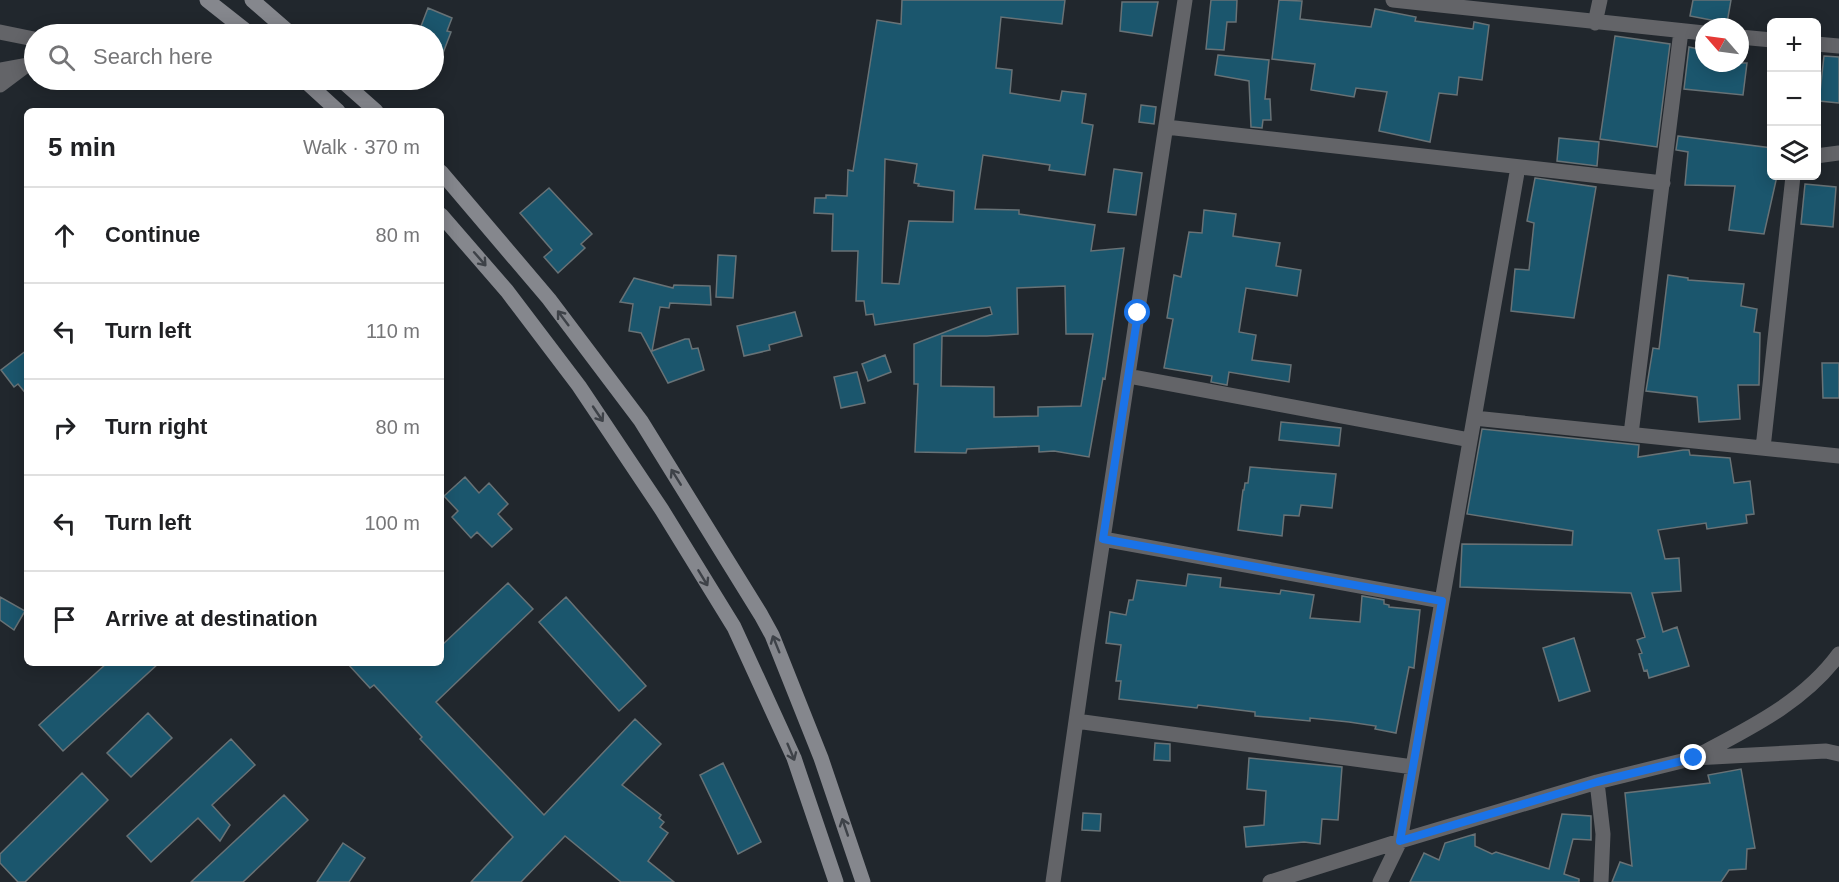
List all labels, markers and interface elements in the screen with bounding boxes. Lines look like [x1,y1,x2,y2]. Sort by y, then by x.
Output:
north arrow [1695,18,1749,72]
map controls [1767,18,1821,180]
button: + [1767,18,1821,72]
search box [24,24,444,90]
icon: search [45,41,78,74]
text: Search here [93,44,213,69]
button: − [1767,72,1821,126]
button: layers [1767,126,1821,180]
text: 5 min [48,132,116,162]
text: Walk · 370 m [303,136,420,158]
icon: ahead [48,219,81,252]
text: Continue [105,222,200,247]
text: 80 m [376,224,420,246]
one-way arrow [473,251,486,267]
route start [1124,299,1150,325]
one-way arrow [557,310,570,326]
icon: left [48,315,81,348]
text: Turn left [105,318,191,343]
text: 110 m [366,320,420,342]
one-way arrow [592,405,604,422]
icon: right [48,411,81,444]
text: Turn right [105,414,207,439]
text: 80 m [376,416,420,438]
one-way arrow [669,469,681,486]
icon: left [48,507,81,540]
text: Turn left [105,510,191,535]
text: 100 m [364,512,420,534]
one-way arrow [698,569,710,586]
icon: arrive [48,603,81,636]
text: Arrive at destination [105,606,318,631]
one-way arrow [769,636,780,654]
one-way arrow [786,742,797,760]
route end [1680,744,1706,770]
one-way arrow [838,818,849,836]

